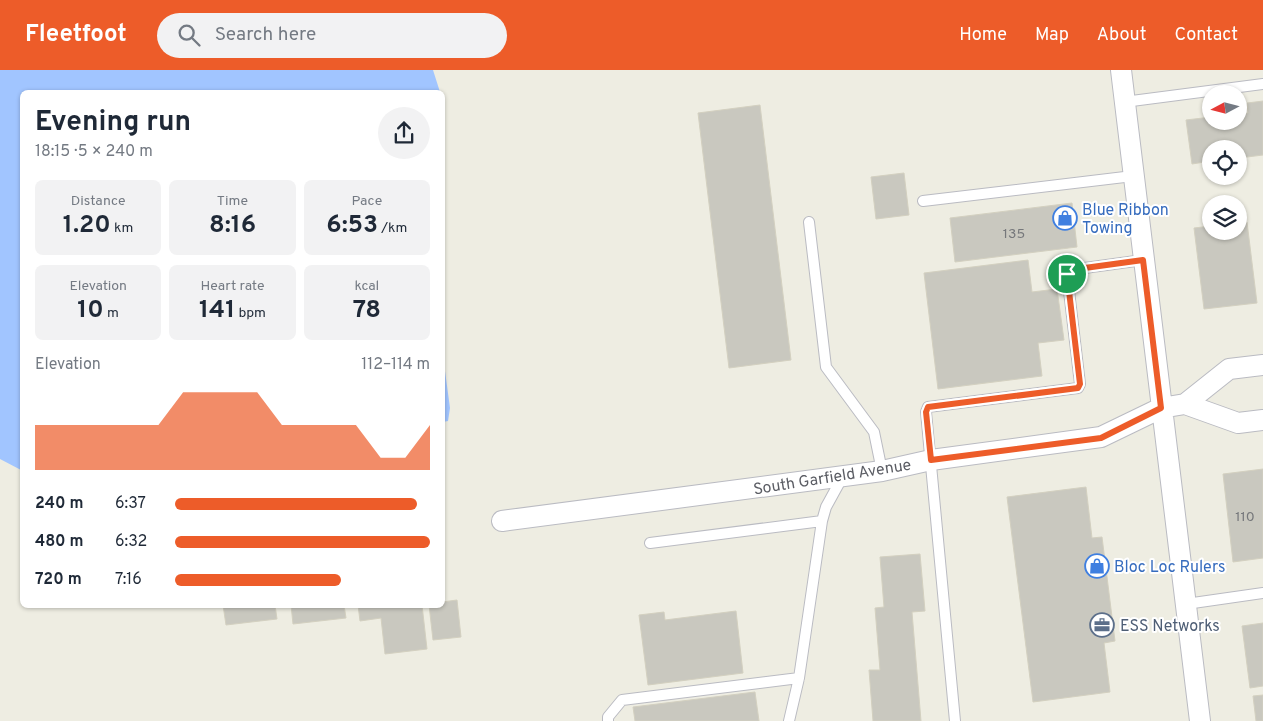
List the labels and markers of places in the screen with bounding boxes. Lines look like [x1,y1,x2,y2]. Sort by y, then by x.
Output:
place label: Blue Ribbon Towing [1082,201,1169,239]
shop icon: Blue Ribbon Towing [1052,205,1078,231]
pin [1046,253,1088,295]
shop icon: Bloc Loc Rulers [1084,553,1110,579]
place label: Bloc Loc Rulers [1114,558,1225,578]
office icon: ESS Networks [1089,612,1115,638]
place label: ESS Networks [1120,617,1220,637]

